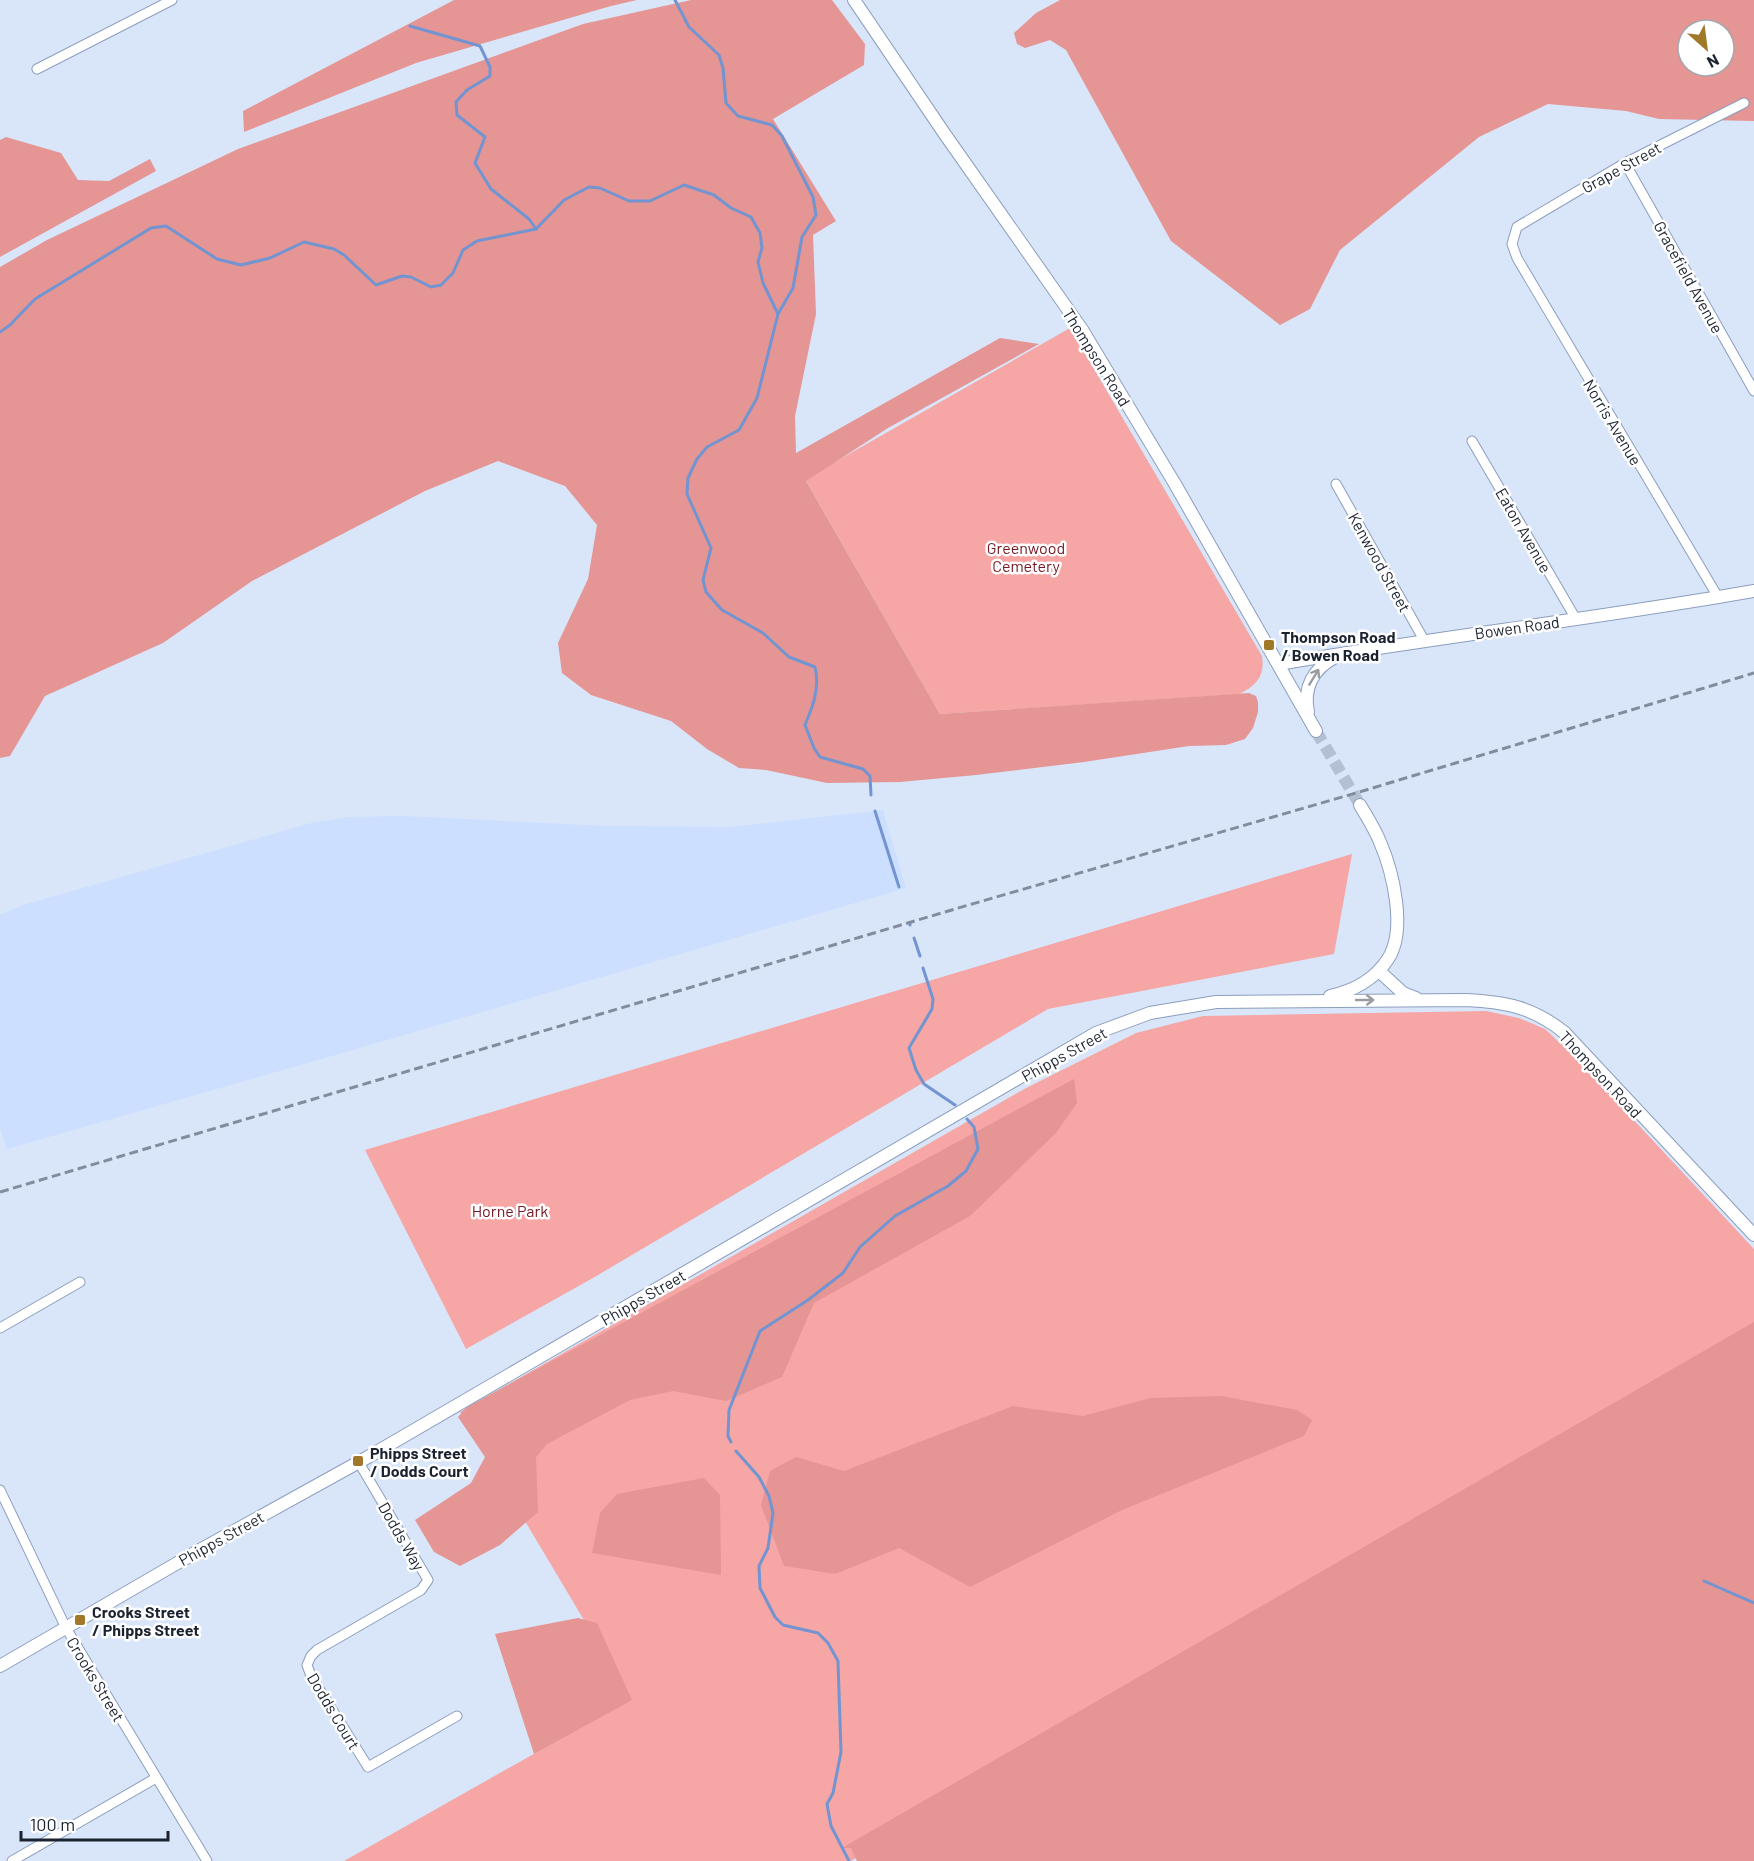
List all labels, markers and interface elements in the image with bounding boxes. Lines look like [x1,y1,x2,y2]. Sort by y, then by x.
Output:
north arrow [1676,18,1736,78]
text: N [1704,51,1722,73]
street label: Grape Street [1578,137,1664,197]
street label: Gracefield Avenue [1650,218,1728,336]
street label: Thompson Road [1059,304,1135,410]
street label: Norris Avenue [1580,376,1646,468]
street label: Eaton Avenue [1492,484,1556,576]
street label: Kenwood Street [1345,509,1415,615]
park label: Greenwood Cemetery [987,538,1065,575]
street label: Bowen Road [1473,612,1561,642]
place label: Thompson Road / Bowen Road [1281,627,1395,664]
marker: Thompson Road / Bowen Road [1262,638,1276,652]
one-way arrow [1308,669,1320,686]
one-way arrow [1355,994,1375,1006]
street label: Phipps Street [1018,1023,1110,1085]
street label: Thompson Road [1556,1027,1646,1121]
park label: Horne Park [472,1201,548,1220]
street label: Phipps Street [597,1265,689,1329]
place label: Phipps Street / Dodds Court [370,1443,469,1480]
marker: Phipps Street / Dodds Court [351,1454,365,1468]
street label: Dodds Way [375,1498,429,1574]
street label: Phipps Street [175,1507,267,1569]
place label: Crooks Street / Phipps Street [92,1602,199,1639]
marker: Crooks Street / Phipps Street [73,1613,87,1627]
street label: Crooks Street [63,1633,129,1725]
street label: Dodds Court [304,1669,364,1753]
scale bar [21,1804,168,1842]
text: 100 m [30,1813,75,1835]

